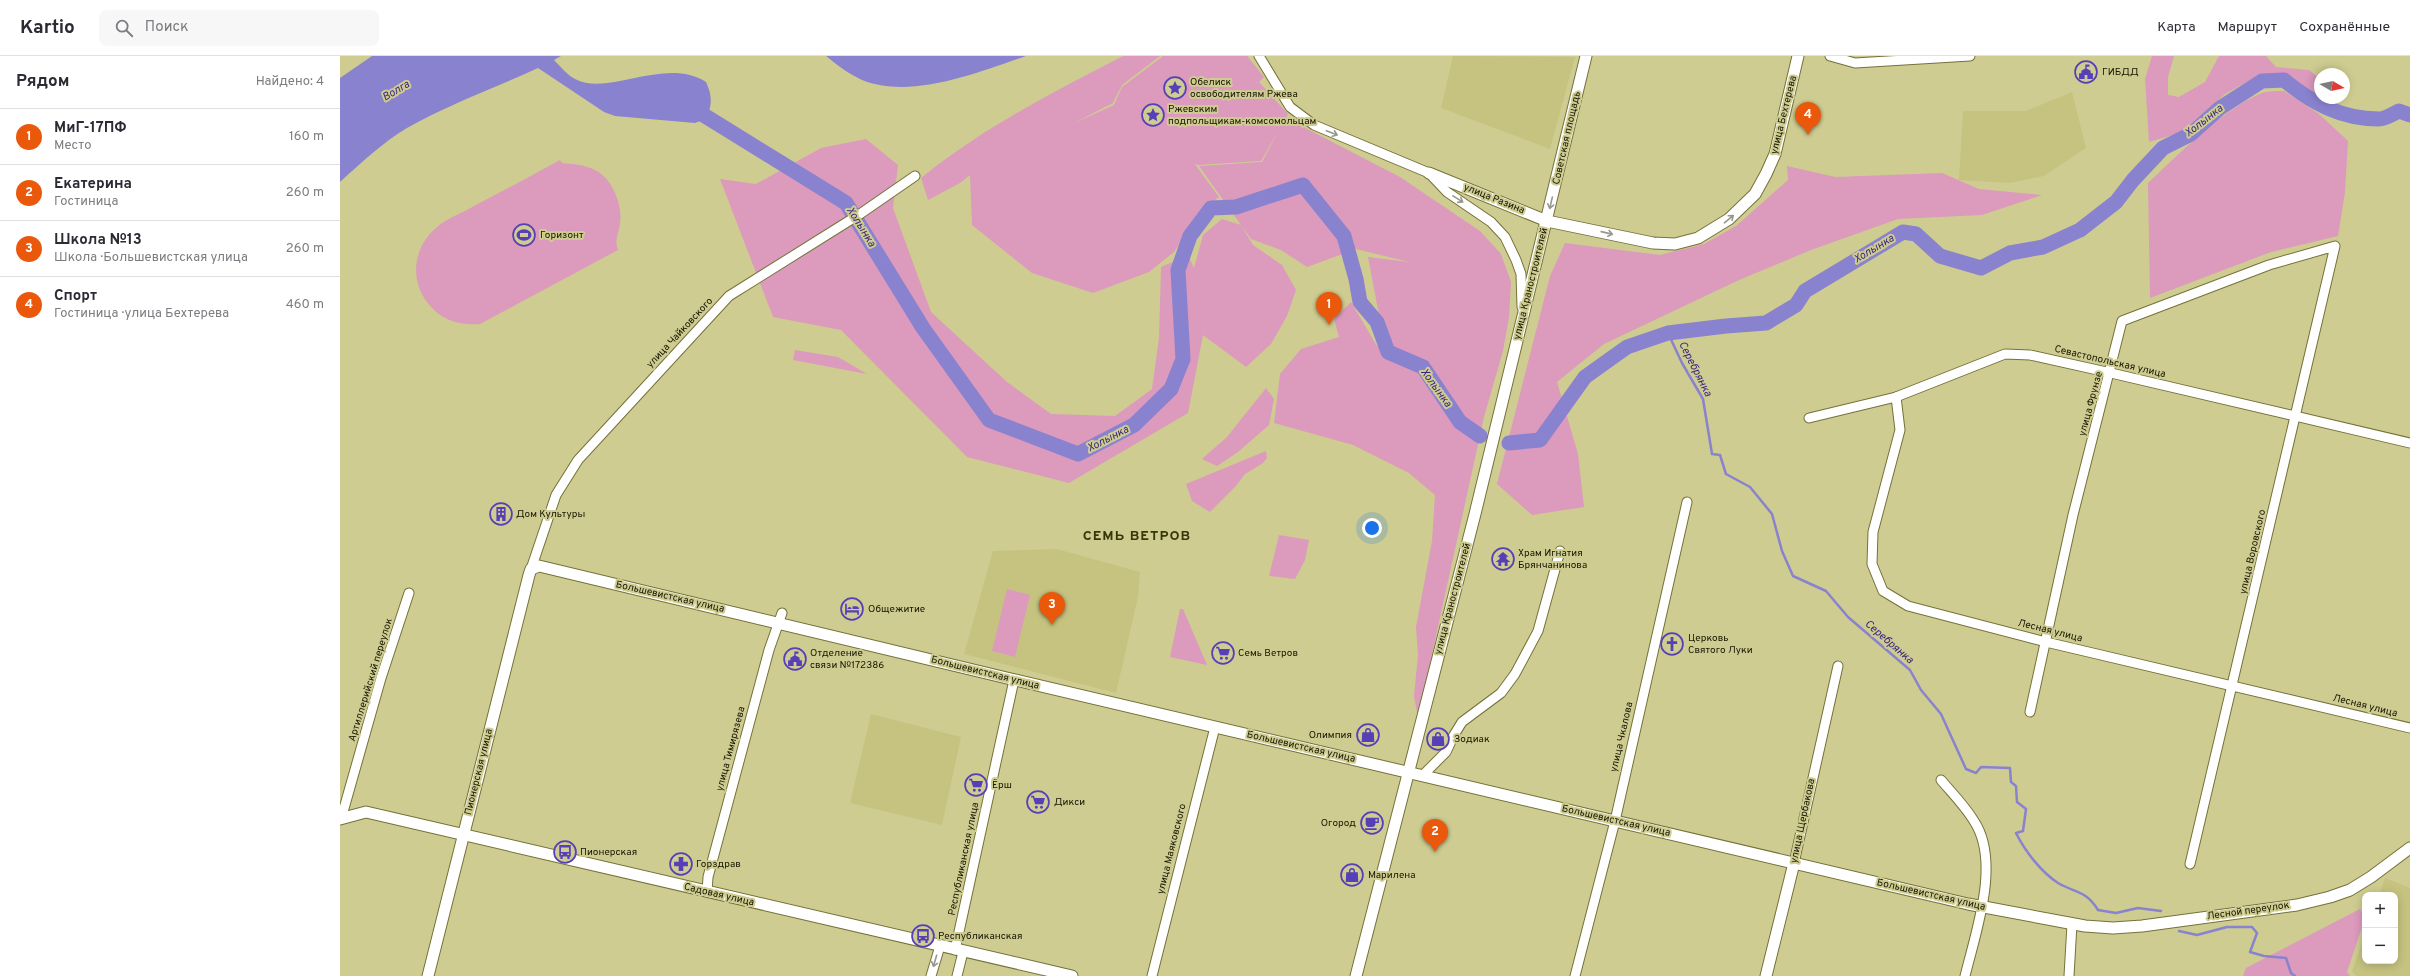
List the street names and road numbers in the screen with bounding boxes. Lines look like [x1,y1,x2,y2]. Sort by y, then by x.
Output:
street label: улица Бехтерева [1768,74,1800,156]
street label: Советская площадь [1550,90,1584,186]
street label: улица Разина [1461,181,1527,217]
street label: улица Краностроителей [1511,227,1551,341]
street label: улица Чайковского [644,295,716,371]
street label: Севастопольская улица [2053,343,2167,381]
street label: улица Фрунзе [2076,370,2106,438]
street label: улица Воровского [2237,508,2269,596]
street label: улица Краностроителей [1432,542,1474,656]
street label: Большевистская улица [614,578,726,616]
street label: Артиллерийский переулок [346,616,396,743]
street label: Лесная улица [2016,617,2084,645]
street label: Большевистская улица [929,653,1041,693]
street label: Лесная улица [2331,692,2399,720]
street label: улица Чкалова [1608,701,1636,773]
street label: улица Тимирязева [713,705,749,793]
street label: Пионерская улица [462,728,496,816]
street label: Большевистская улица [1245,728,1357,766]
street label: улица Щербакова [1788,777,1818,865]
street label: Республиканская улица [946,801,982,917]
street label: улица Маяковского [1154,802,1190,896]
street label: Большевистская улица [1560,802,1672,840]
street label: Большевистская улица [1875,876,1987,914]
street label: Садовая улица [683,881,755,909]
street label: Лесной переулок [2206,899,2290,923]

